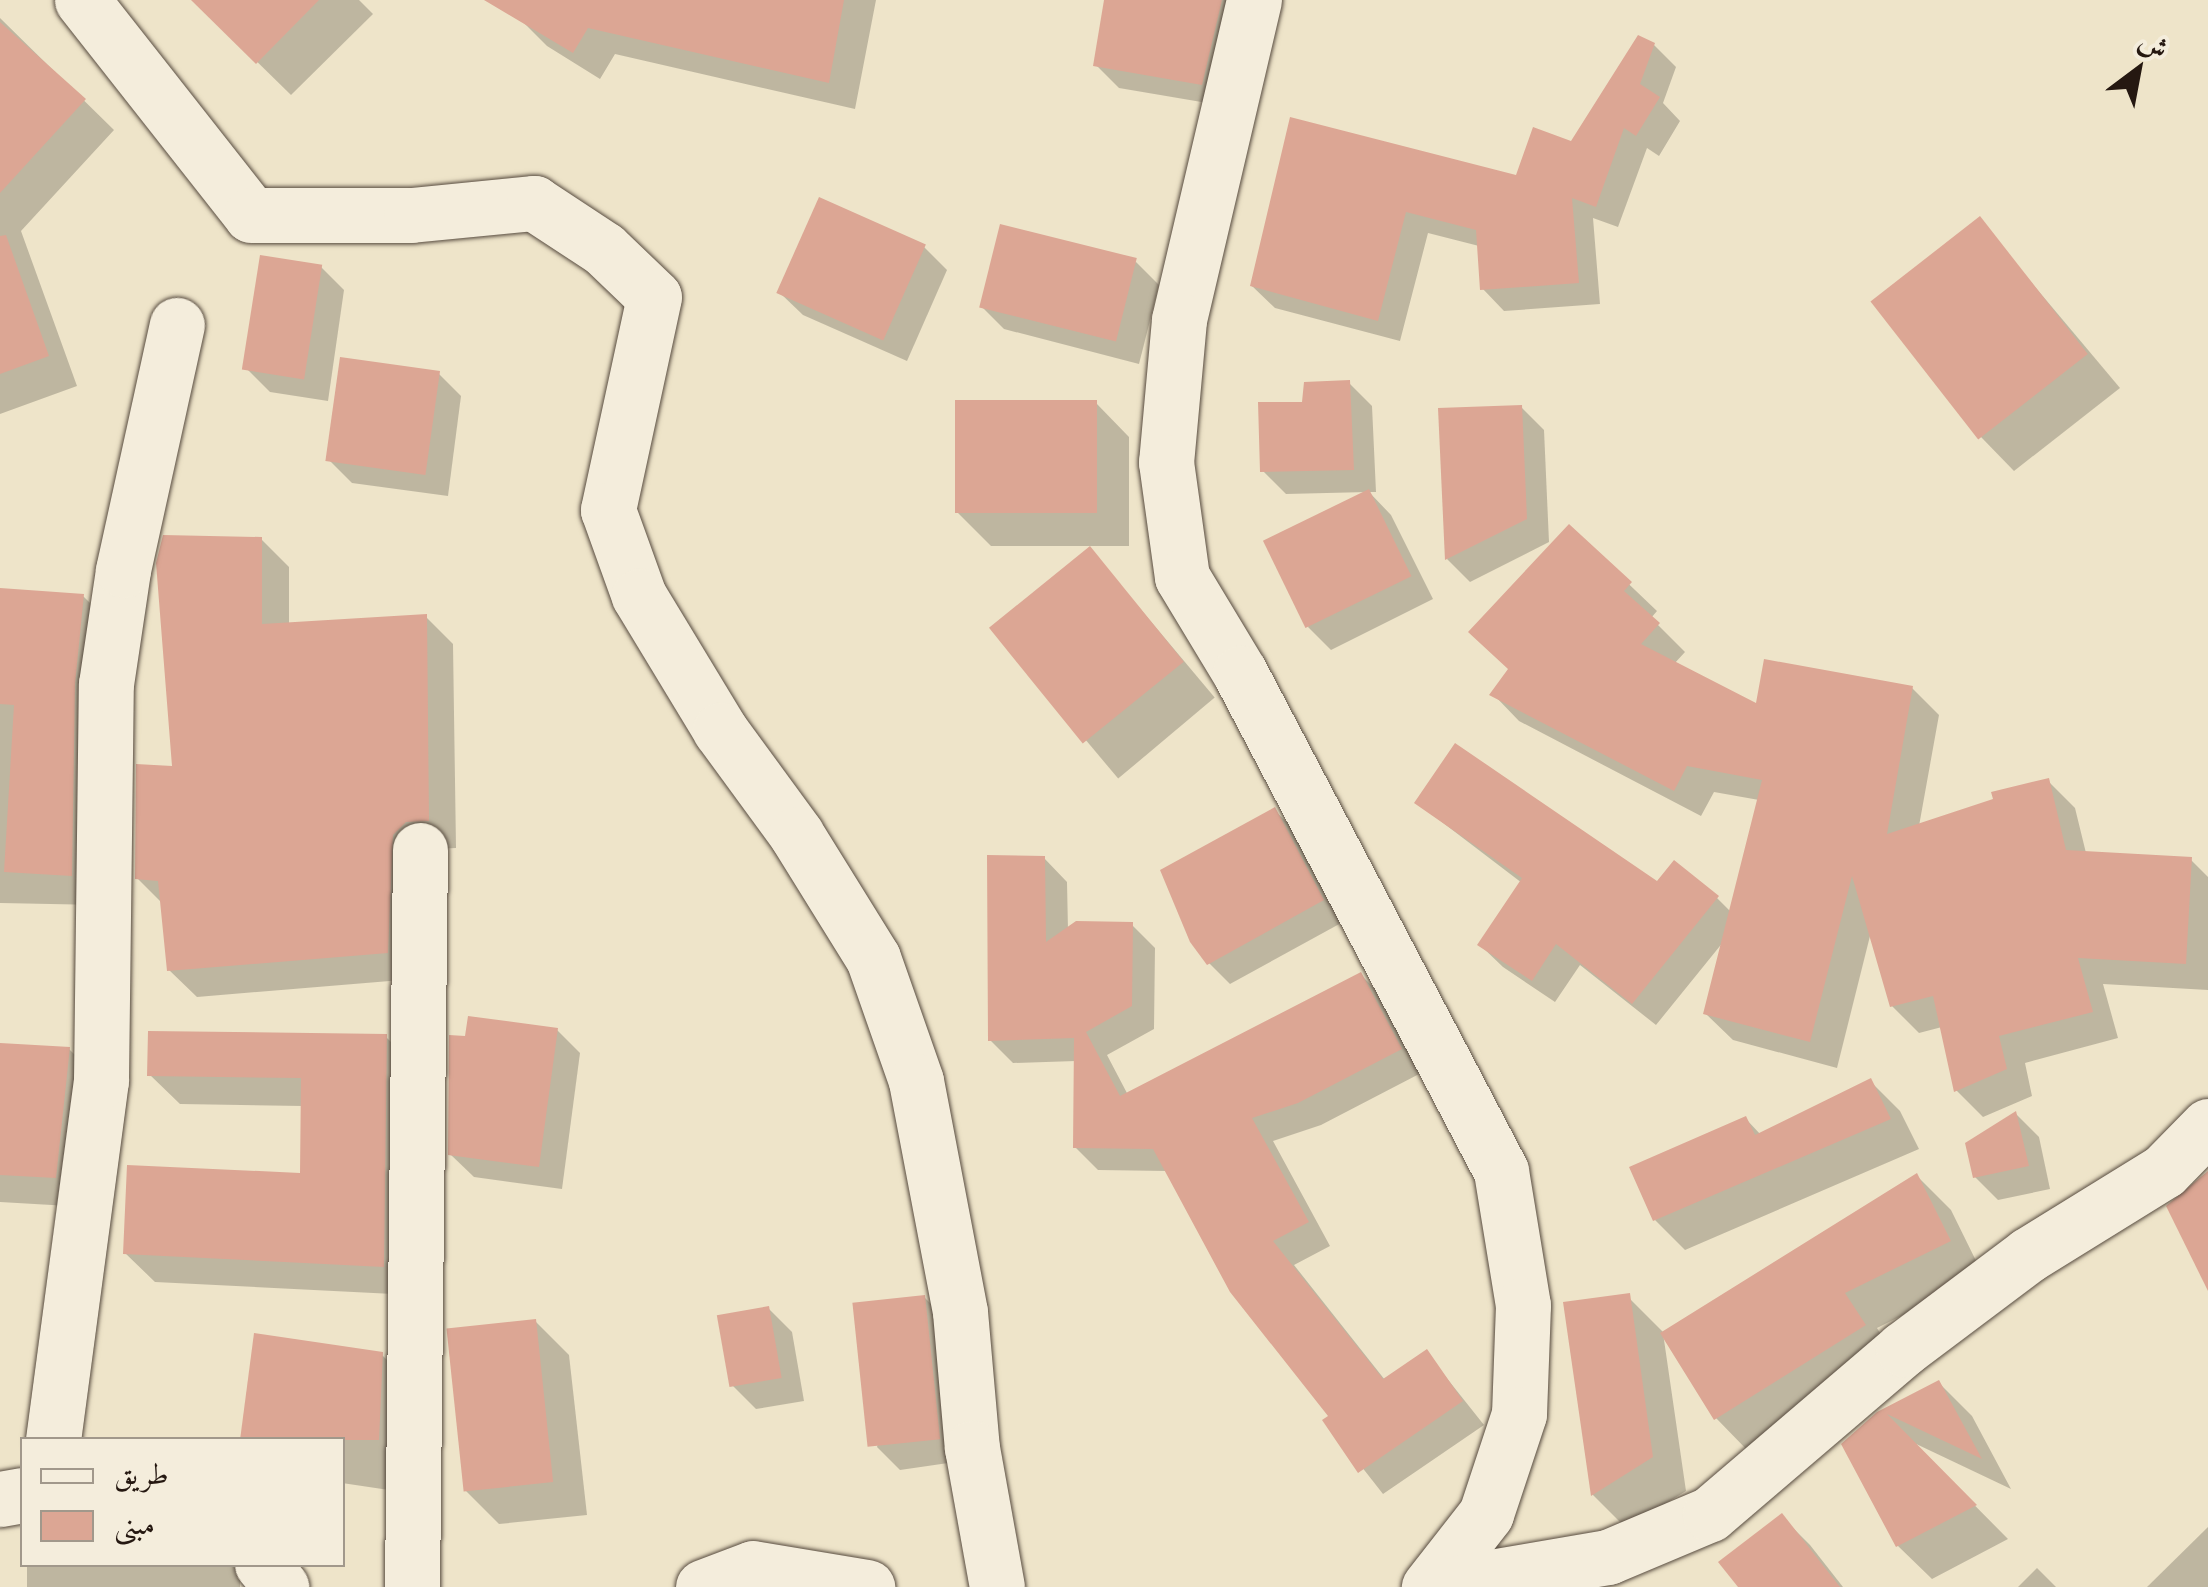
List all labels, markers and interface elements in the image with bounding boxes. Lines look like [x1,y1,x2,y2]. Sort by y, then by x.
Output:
north arrow [2088,20,2188,120]
text: ش [2133,23,2175,66]
legend [20,1437,345,1567]
text: طريق [114,1455,169,1492]
text: مبنى [114,1505,155,1542]

